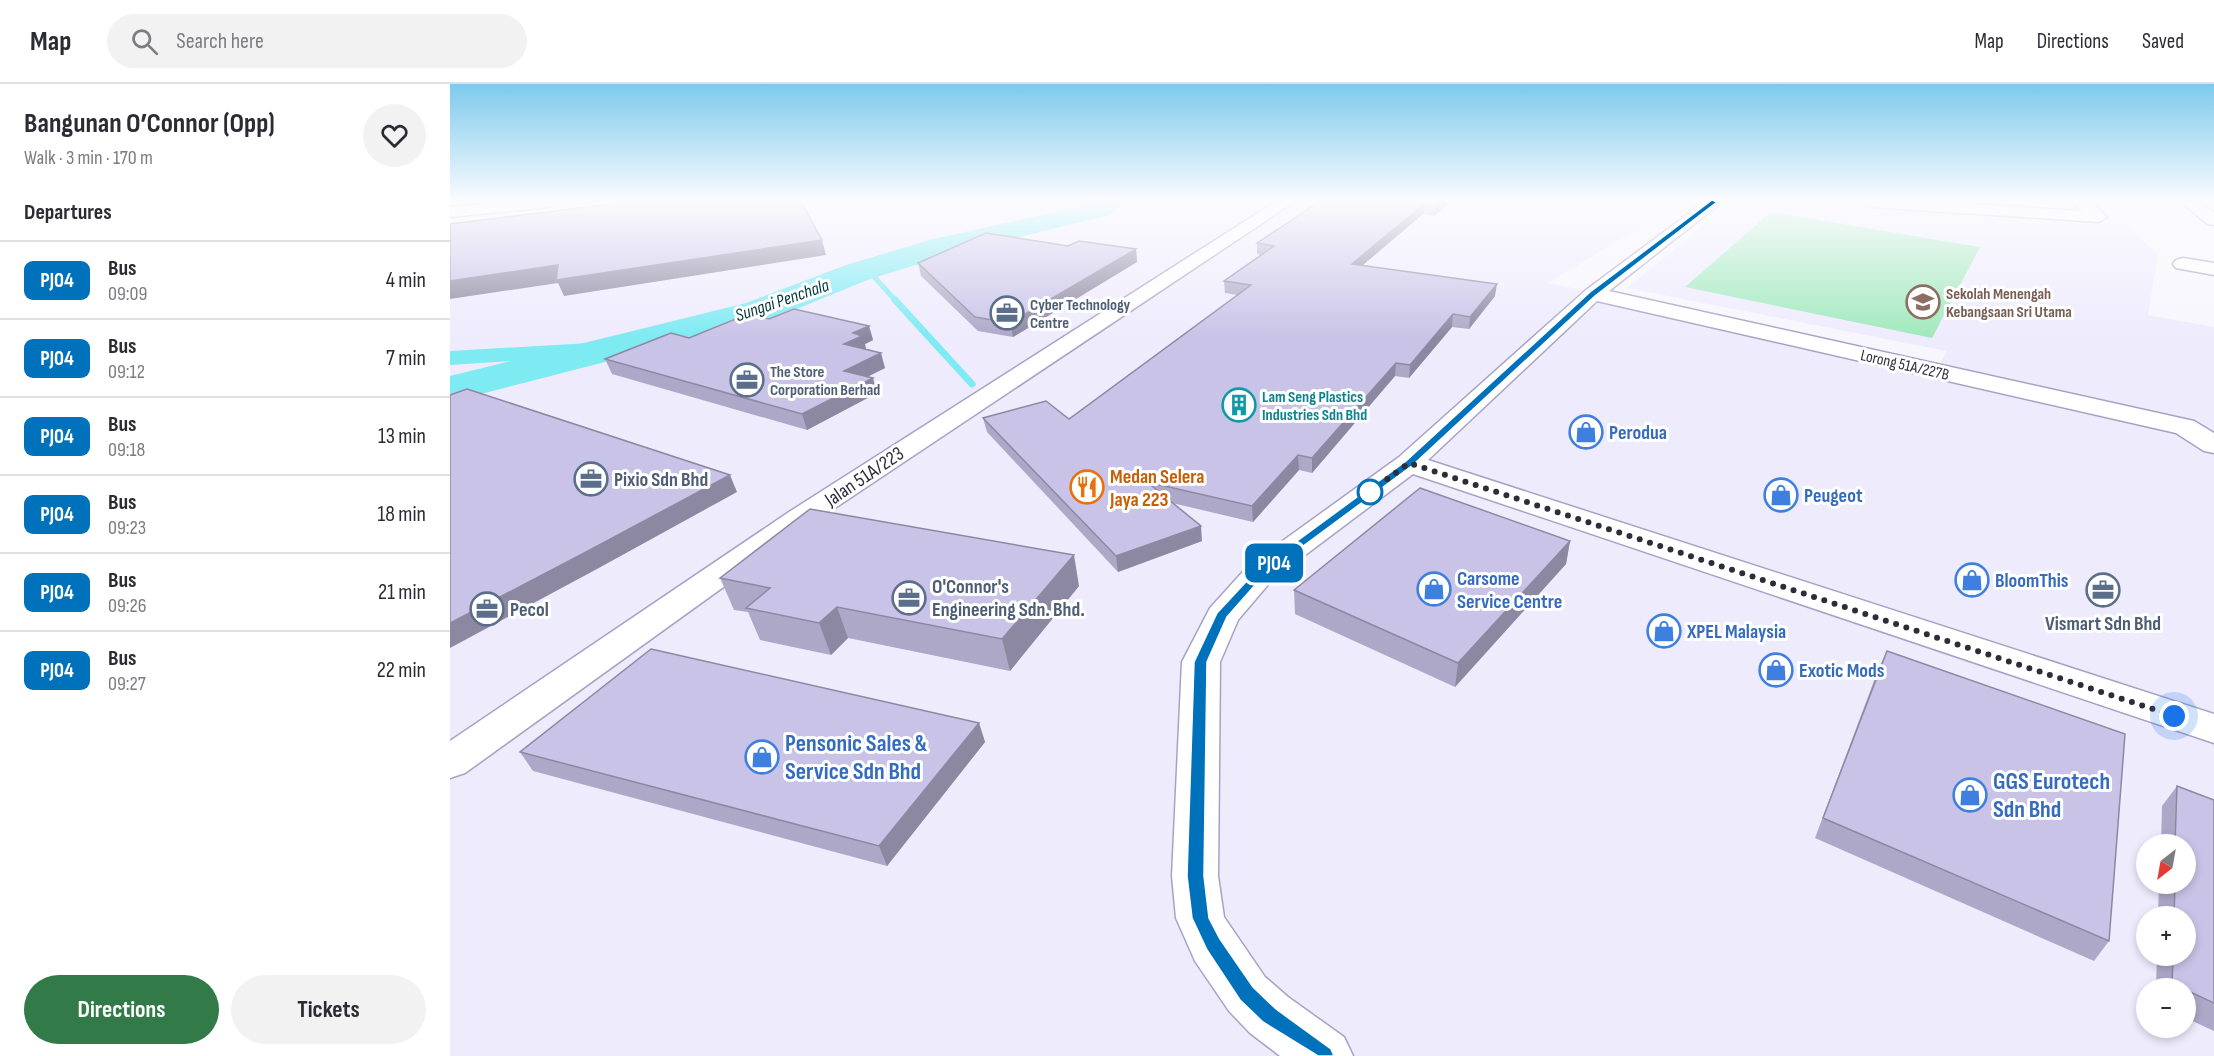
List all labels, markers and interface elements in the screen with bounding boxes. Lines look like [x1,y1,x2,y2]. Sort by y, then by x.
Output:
search box [107,14,527,68]
text: Map [30,25,71,58]
icon: search [128,25,161,58]
text: Search here [176,28,264,55]
text: Map [1974,29,2004,54]
text: Directions [2037,29,2109,54]
text: Saved [2142,29,2184,54]
button: heart [363,104,426,167]
text: Bangunan O’Connor (Opp) [24,107,275,140]
text: Walk · 3 min · 170 m [24,146,153,170]
text: Departures [24,199,112,226]
text: Bus [108,255,137,282]
text: 4 min [386,267,426,294]
text: PJ04 [40,268,74,293]
water label: Sungai Penchala [733,274,832,326]
text: 09:09 [108,282,147,306]
school or university icon: Sekolah Menengah Kebangsaan Sri Utama [1905,284,1941,320]
place label: Sekolah Menengah Kebangsaan Sri Utama [1946,285,2072,322]
office icon: Cyber Technology Centre [989,295,1025,331]
place label: Cyber Technology Centre [1030,296,1131,333]
text: Bus [108,333,137,360]
text: 7 min [386,345,426,372]
text: PJ04 [40,346,74,371]
street label: Lorong 51A/227B [1859,346,1951,385]
text: 09:12 [108,360,145,384]
office icon: The Store Corporation Berhad [729,362,765,398]
place label: The Store Corporation Berhad [770,363,880,400]
building icon: Lam Seng Plastics Industries Sdn Bhd [1221,387,1257,423]
place label: Lam Seng Plastics Industries Sdn Bhd [1262,388,1367,425]
text: Bus [108,411,137,438]
shop icon: Perodua [1568,414,1604,450]
place label: Perodua [1609,421,1667,445]
text: 13 min [378,423,426,450]
text: PJ04 [40,424,74,449]
text: 09:18 [108,438,145,462]
street label: Jalan 51A/223 [820,442,909,513]
office icon: Pixio Sdn Bhd [573,461,609,497]
place label: Medan Selera Jaya 223 [1109,465,1204,512]
place label: Pixio Sdn Bhd [614,468,708,492]
restaurant icon: Medan Selera Jaya 223 [1069,469,1105,505]
shop icon: Peugeot [1763,477,1799,513]
unlabelled marker [1357,479,1383,505]
place label: Peugeot [1804,484,1863,508]
text: Bus [108,489,137,516]
text: 18 min [378,501,426,528]
text: PJ04 [40,502,74,527]
text: 09:23 [108,516,146,540]
line badge: PJ04 [1232,544,1316,582]
text: PJ04 [1257,551,1291,576]
shop icon: BloomThis [1954,562,1990,598]
text: Bus [108,567,137,594]
place label: Carsome Service Centre [1457,567,1562,614]
place label: BloomThis [1995,569,2069,593]
shop icon: Carsome Service Centre [1416,571,1452,607]
office icon: Vismart Sdn Bhd [2085,572,2121,608]
place label: O'Connor's Engineering Sdn. Bhd. [932,575,1085,622]
text: 21 min [378,579,426,606]
text: PJ04 [40,580,74,605]
office icon: O'Connor's Engineering Sdn. Bhd. [891,580,927,616]
office icon: Pecol [469,591,505,627]
text: 09:26 [108,594,147,618]
place label: Pecol [510,598,549,622]
place label: Vismart Sdn Bhd [2045,612,2161,636]
shop icon: XPEL Malaysia [1646,613,1682,649]
place label: XPEL Malaysia [1686,620,1786,644]
text: Bus [108,645,137,672]
shop icon: Exotic Mods [1758,652,1794,688]
text: 22 min [377,657,426,684]
text: PJ04 [40,658,74,683]
place label: Exotic Mods [1799,659,1885,683]
text: 09:27 [108,672,146,696]
your location [2159,701,2189,731]
place label: Pensonic Sales & Service Sdn Bhd [785,729,928,786]
shop icon: Pensonic Sales & Service Sdn Bhd [744,739,780,775]
place label: GGS Eurotech Sdn Bhd [1993,767,2110,824]
shop icon: GGS Eurotech Sdn Bhd [1952,777,1988,813]
north arrow [2136,834,2196,894]
map controls [2136,834,2196,1038]
button: + [2136,906,2196,966]
button: Directions [24,975,219,1044]
button: Tickets [231,975,426,1044]
button: − [2136,978,2196,1038]

